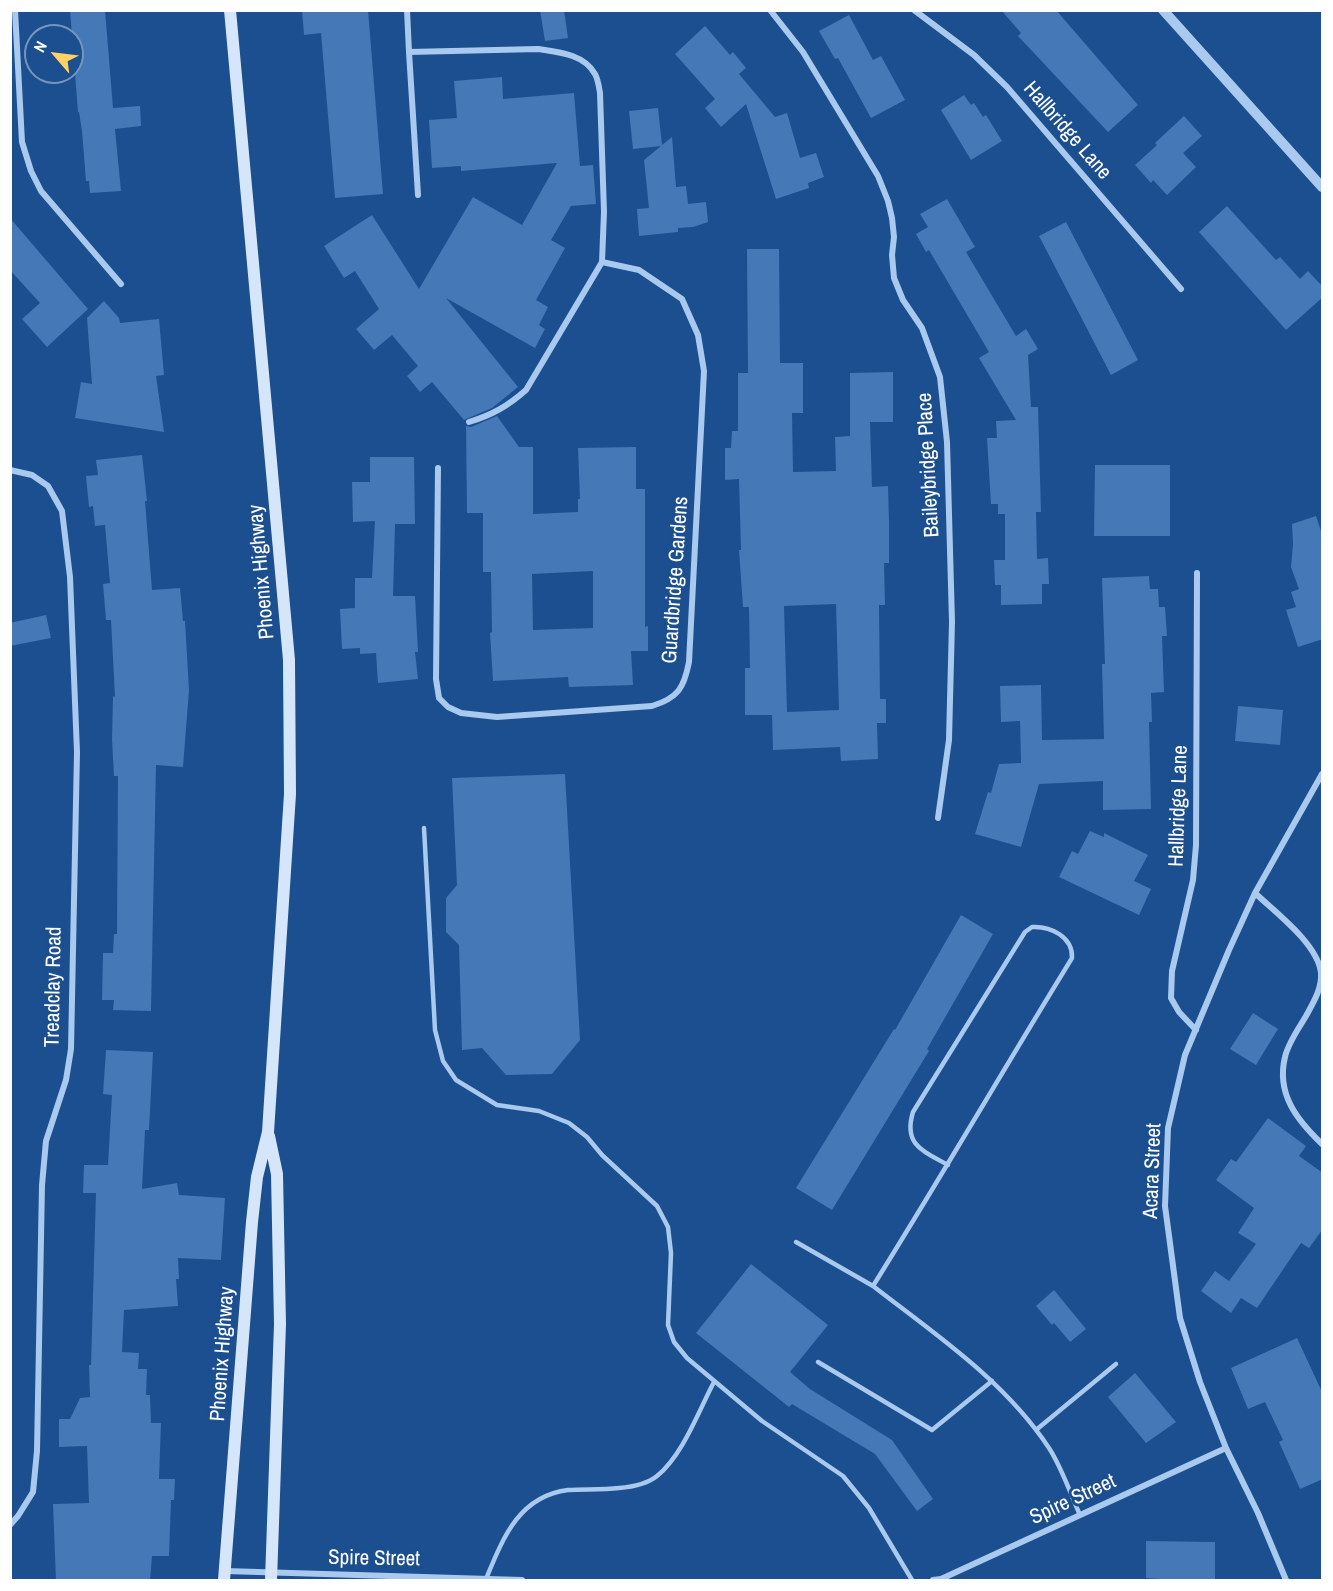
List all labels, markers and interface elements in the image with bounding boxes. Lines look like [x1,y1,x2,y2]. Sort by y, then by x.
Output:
north arrow [24,24,84,84]
text: N [28,37,52,56]
street label: Hallbridge Lane [1018,77,1116,185]
street label: Baileybridge Place [913,392,945,538]
street label: Guardbridge Gardens [658,496,694,664]
street label: Phoenix Highway [244,504,280,640]
street label: Hallbridge Lane [1164,745,1194,867]
street label: Treadclay Road [40,926,68,1048]
street label: Acara Street [1139,1123,1167,1219]
street label: Phoenix Highway [206,1286,240,1422]
street label: Spire Street [1026,1469,1120,1531]
street label: Spire Street [328,1546,420,1572]

